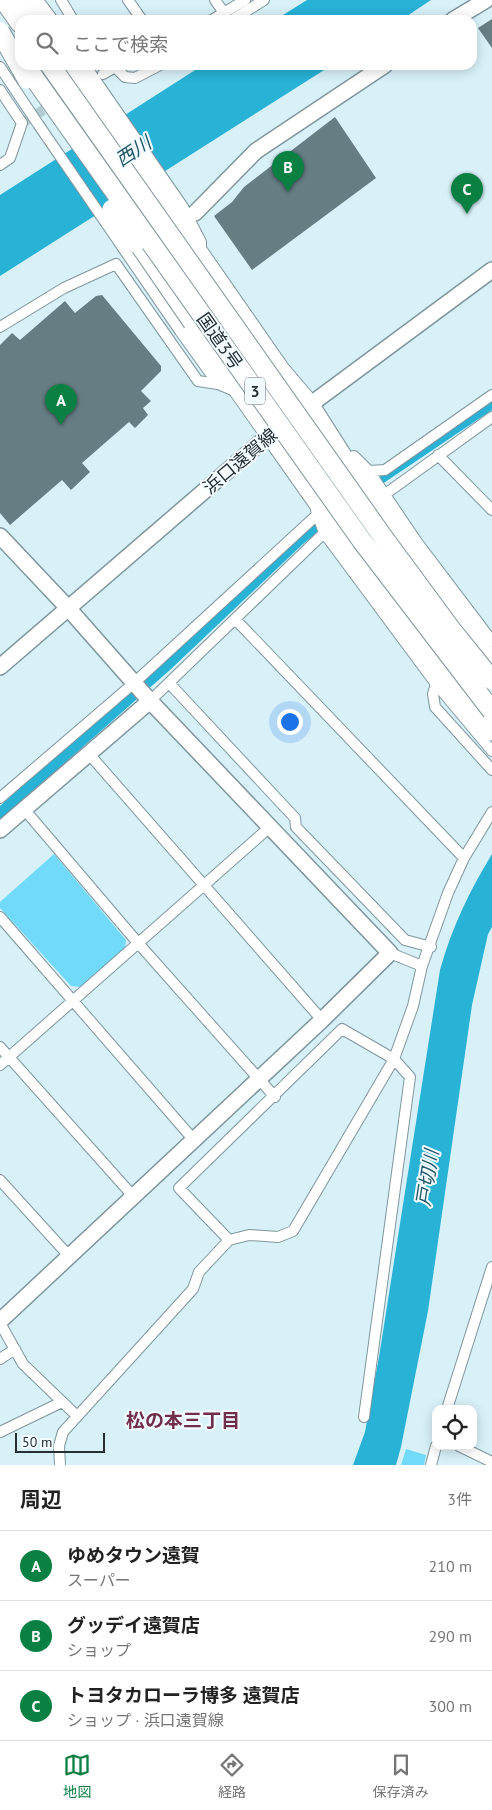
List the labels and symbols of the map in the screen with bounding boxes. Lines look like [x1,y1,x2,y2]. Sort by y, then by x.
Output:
water label: 西川 [111,130,157,171]
pin: B [272,151,304,192]
pin: C [451,173,483,214]
street label: 国道3号 [192,308,248,374]
road number: 3 [245,378,265,404]
pin: A [45,384,77,425]
street label: 浜口遠賀線 [198,423,282,499]
your location [277,709,303,735]
water label: 戸切川 [411,1146,444,1208]
district label: 松の本三丁目 [126,1408,240,1432]
scale bar [15,1430,105,1453]

